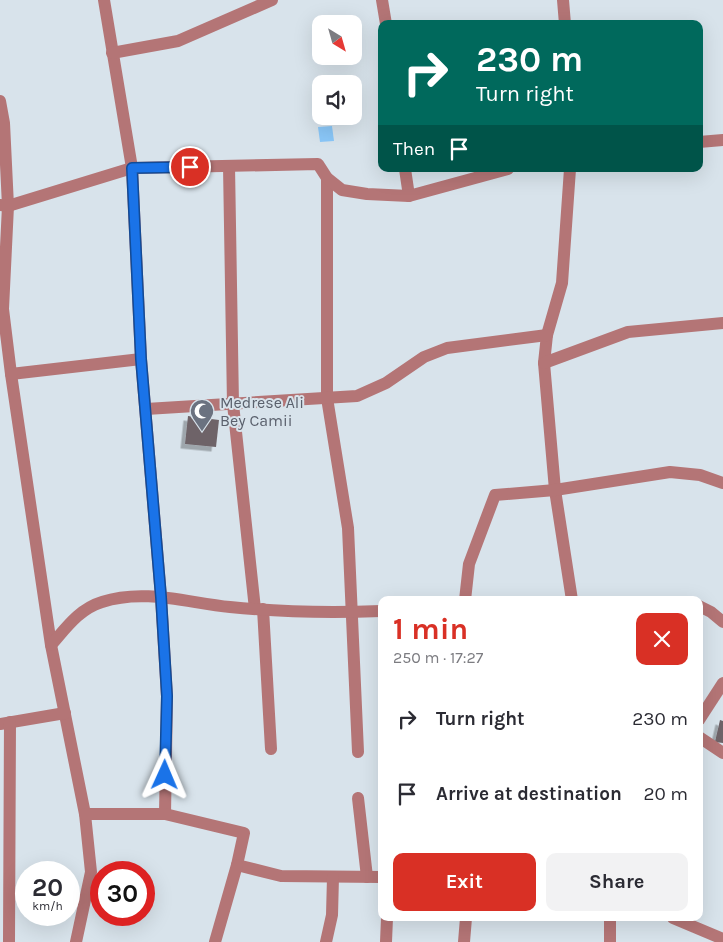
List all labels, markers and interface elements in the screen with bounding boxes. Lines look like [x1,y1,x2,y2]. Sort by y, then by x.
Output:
north arrow [312,15,362,65]
map controls [312,15,362,125]
text: 230 m [476,39,583,80]
icon: right [393,40,458,105]
button: sound [312,75,362,125]
text: Turn right [476,81,574,107]
icon: arrive [445,135,473,163]
text: Then [393,138,435,160]
pin [169,146,211,188]
icon: arrive [176,153,204,181]
place label: Medrese Ali Bey Camii [220,393,304,430]
mosque icon: Medrese Ali Bey Camii [189,398,215,432]
text: 1 min [393,611,468,647]
button: close [636,613,688,665]
text: 250 m · 17:27 [393,648,483,667]
icon: right [393,705,421,733]
text: Turn right [436,708,525,730]
text: 230 m [632,708,688,730]
position arrow [138,748,190,800]
icon: arrive [393,780,421,808]
text: Arrive at destination [436,783,622,805]
text: 20 m [643,783,688,805]
button: Exit [393,853,536,911]
button: Share [546,853,688,911]
speed limit sign: 30 [90,861,155,926]
text: 20 [32,873,63,902]
text: km/h [32,899,63,913]

